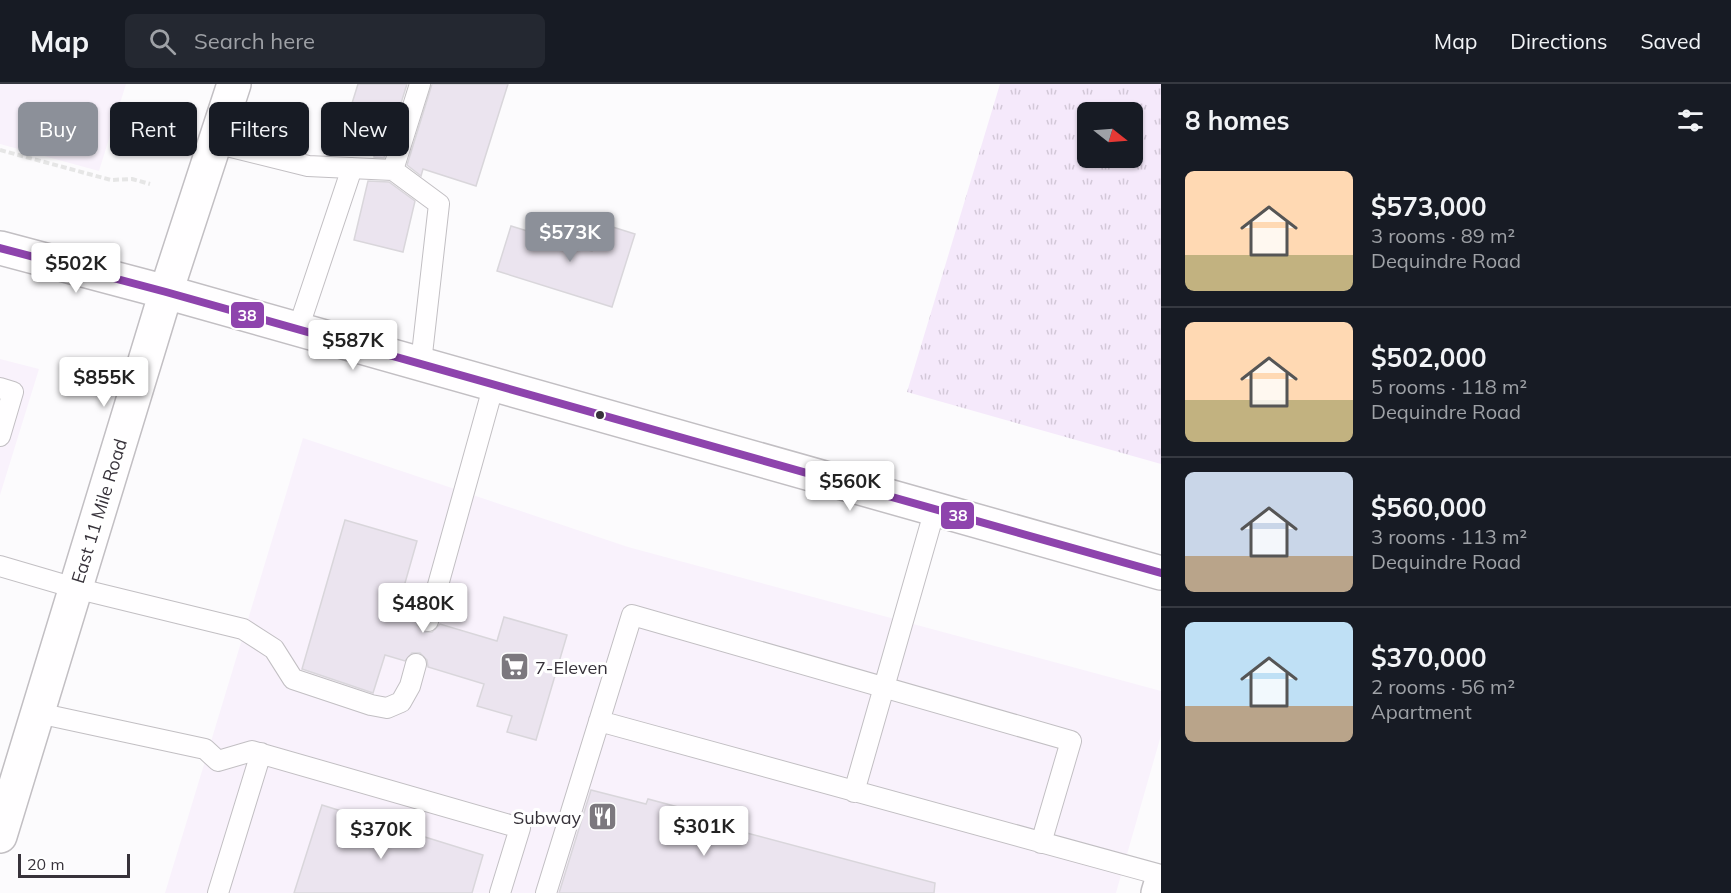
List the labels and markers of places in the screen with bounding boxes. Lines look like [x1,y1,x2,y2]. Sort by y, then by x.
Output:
pin: $573K [528,212,612,263]
pin: $502K [34,243,118,294]
pin: $587K [311,320,395,371]
pin: $855K [62,357,146,408]
unlabelled marker [594,409,606,421]
pin: $560K [808,461,892,512]
pin: $480K [381,583,465,634]
supermarket icon: 7-Eleven [498,651,530,683]
place label: 7-Eleven [535,656,608,679]
restaurant icon: Subway [586,801,618,833]
place label: Subway [513,806,581,829]
pin: $301K [662,806,746,857]
pin: $370K [339,809,423,860]

